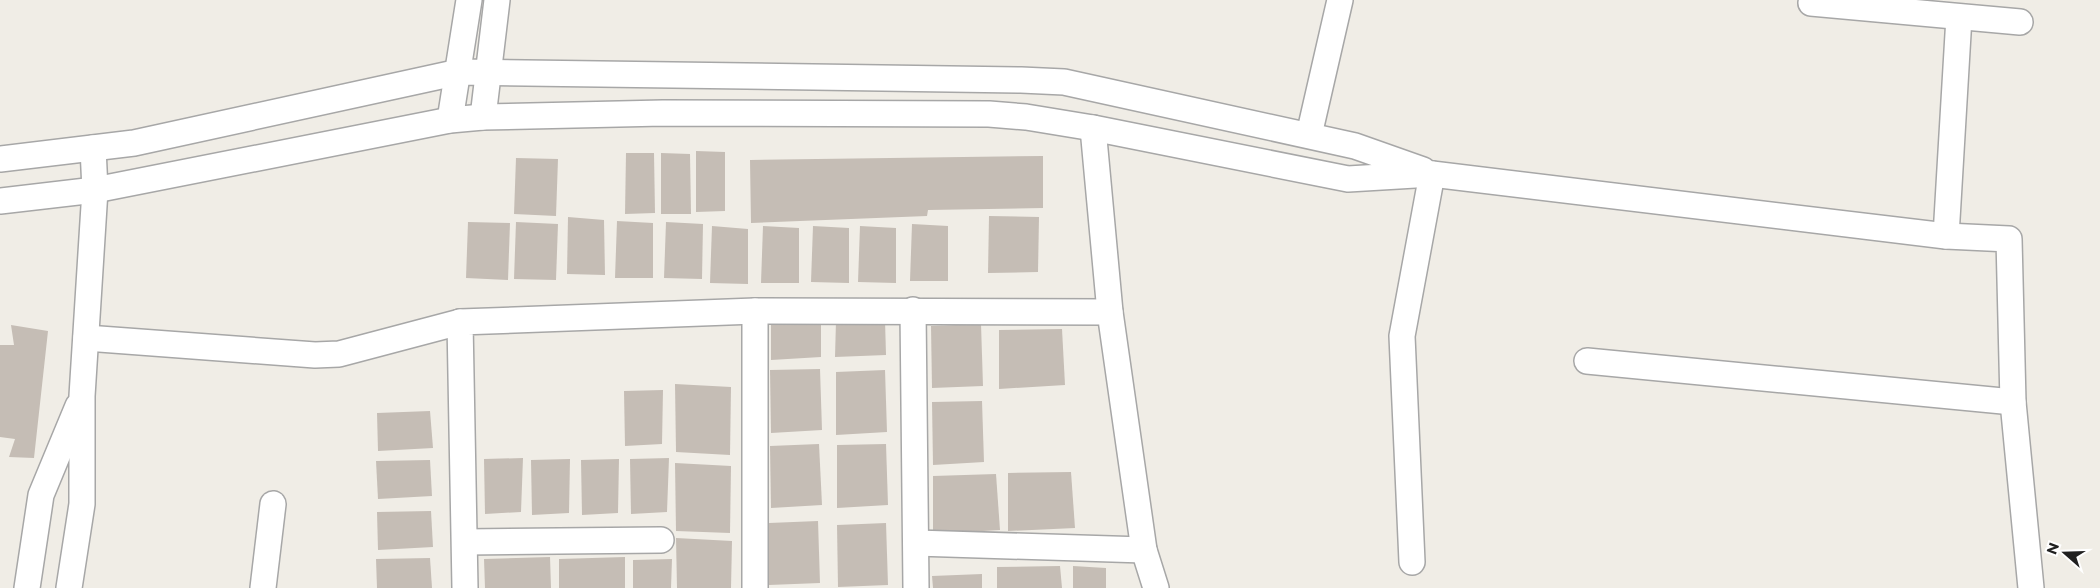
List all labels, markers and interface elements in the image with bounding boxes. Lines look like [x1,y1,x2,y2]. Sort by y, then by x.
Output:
north arrow [2040,528,2090,578]
text: N [2042,540,2063,557]

